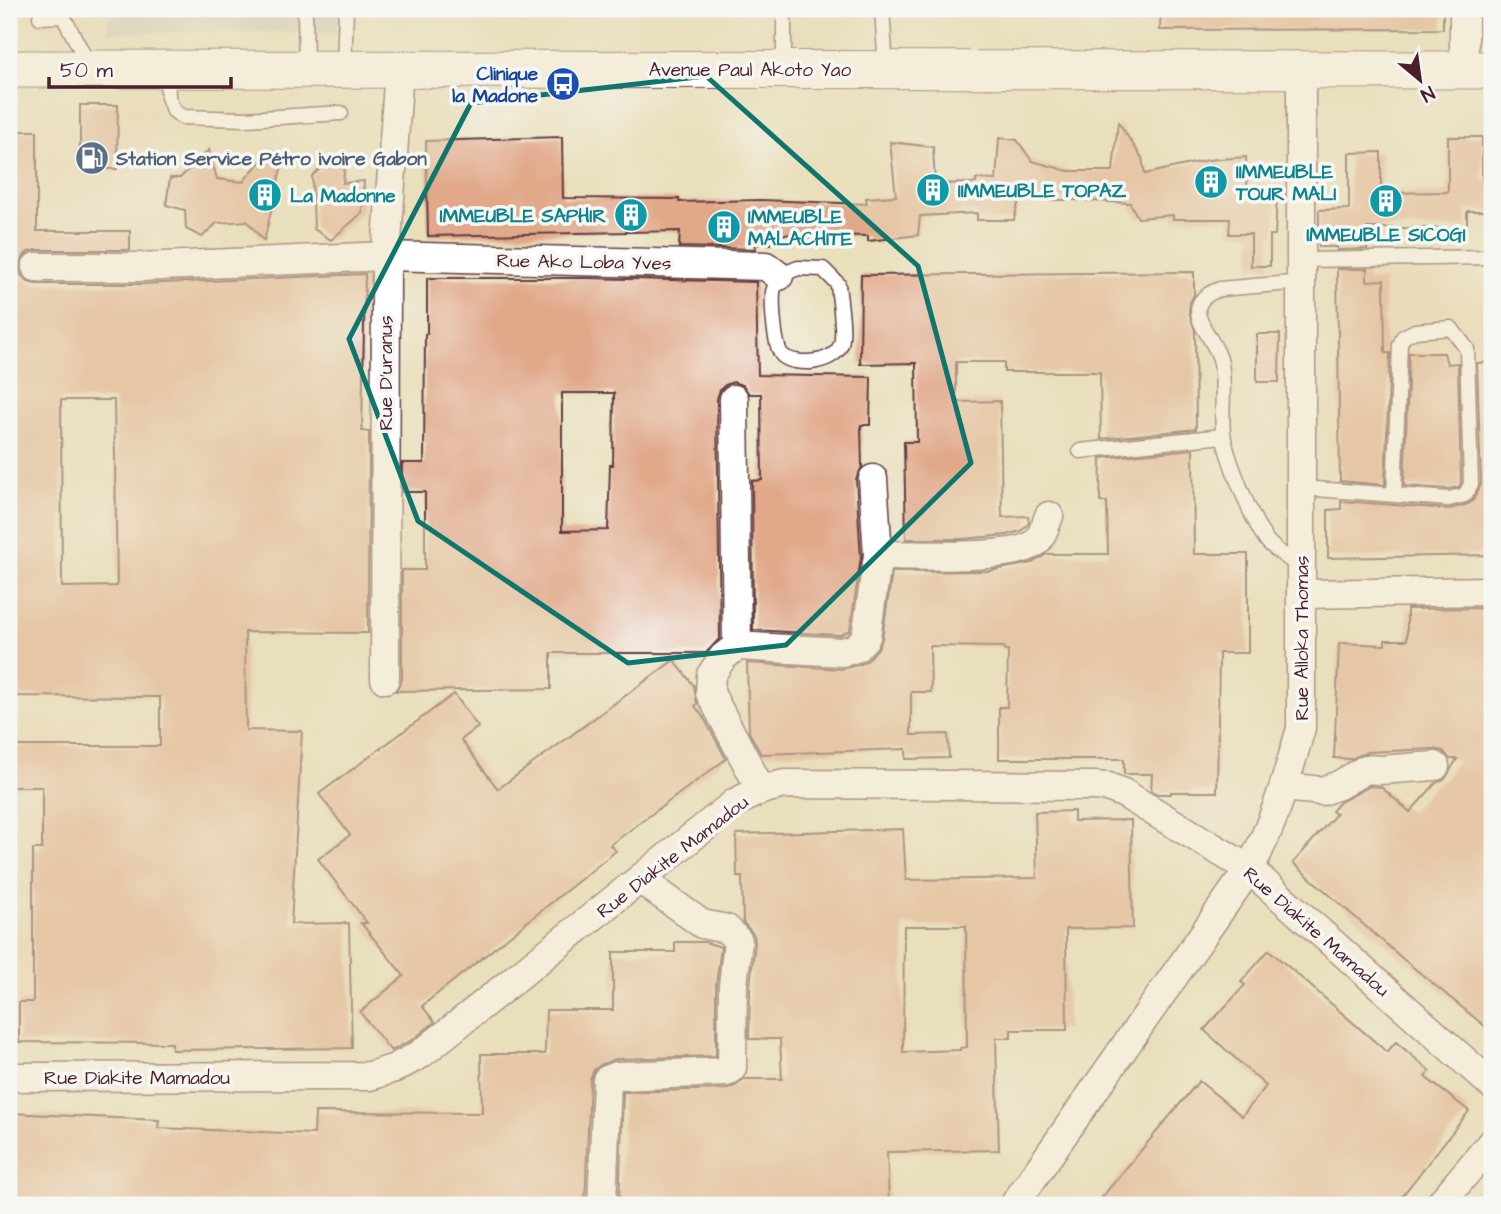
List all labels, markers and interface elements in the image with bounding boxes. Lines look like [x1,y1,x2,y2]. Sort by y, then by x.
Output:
scale bar [49,46,231,90]
north arrow [1386,46,1456,116]
text: 50 m [60,56,114,85]
street label: Avenue Paul Akoto Yao [649,57,851,84]
place label: Clinique la Madone [452,61,539,110]
bus stop icon: Clinique la Madone [544,65,582,103]
text: N [1416,79,1439,108]
fuel station icon: Station Service Pétro ivoire Gabon [73,139,111,177]
place label: Station Service Pétro ivoire Gabon [115,146,427,173]
place label: IIMMEUBLE TOUR MALI [1235,159,1336,208]
building icon: IIMMEUBLE TOUR MALI [1192,163,1230,201]
building icon: IIMMEUBLE TOPAZ [914,171,952,209]
building icon: La Madonne [246,176,284,214]
place label: IIMMEUBLE TOPAZ [958,178,1126,205]
building icon: IMMEUBLE SICOGI [1367,182,1405,220]
place label: La Madonne [290,183,396,210]
building icon: IMMEUBLE SAPHIR [612,196,650,234]
place label: IMMEUBLE SAPHIR [440,203,606,230]
place label: IMMEUBLE MALACHITE [748,204,853,253]
building icon: IMMEUBLE MALACHITE [705,208,743,246]
place label: IMMEUBLE SICOGI [1306,222,1466,249]
street label: Rue Ako Loba Yves [496,247,672,278]
street label: Rue D'uranus [373,316,400,430]
street label: Rue Alloka Thomas [1289,556,1316,720]
street label: Rue Diakite Mamadou [591,789,755,925]
street label: Rue Diakite Mamadou [1237,861,1395,1004]
street label: Rue Diakite Mamadou [44,1065,230,1092]

